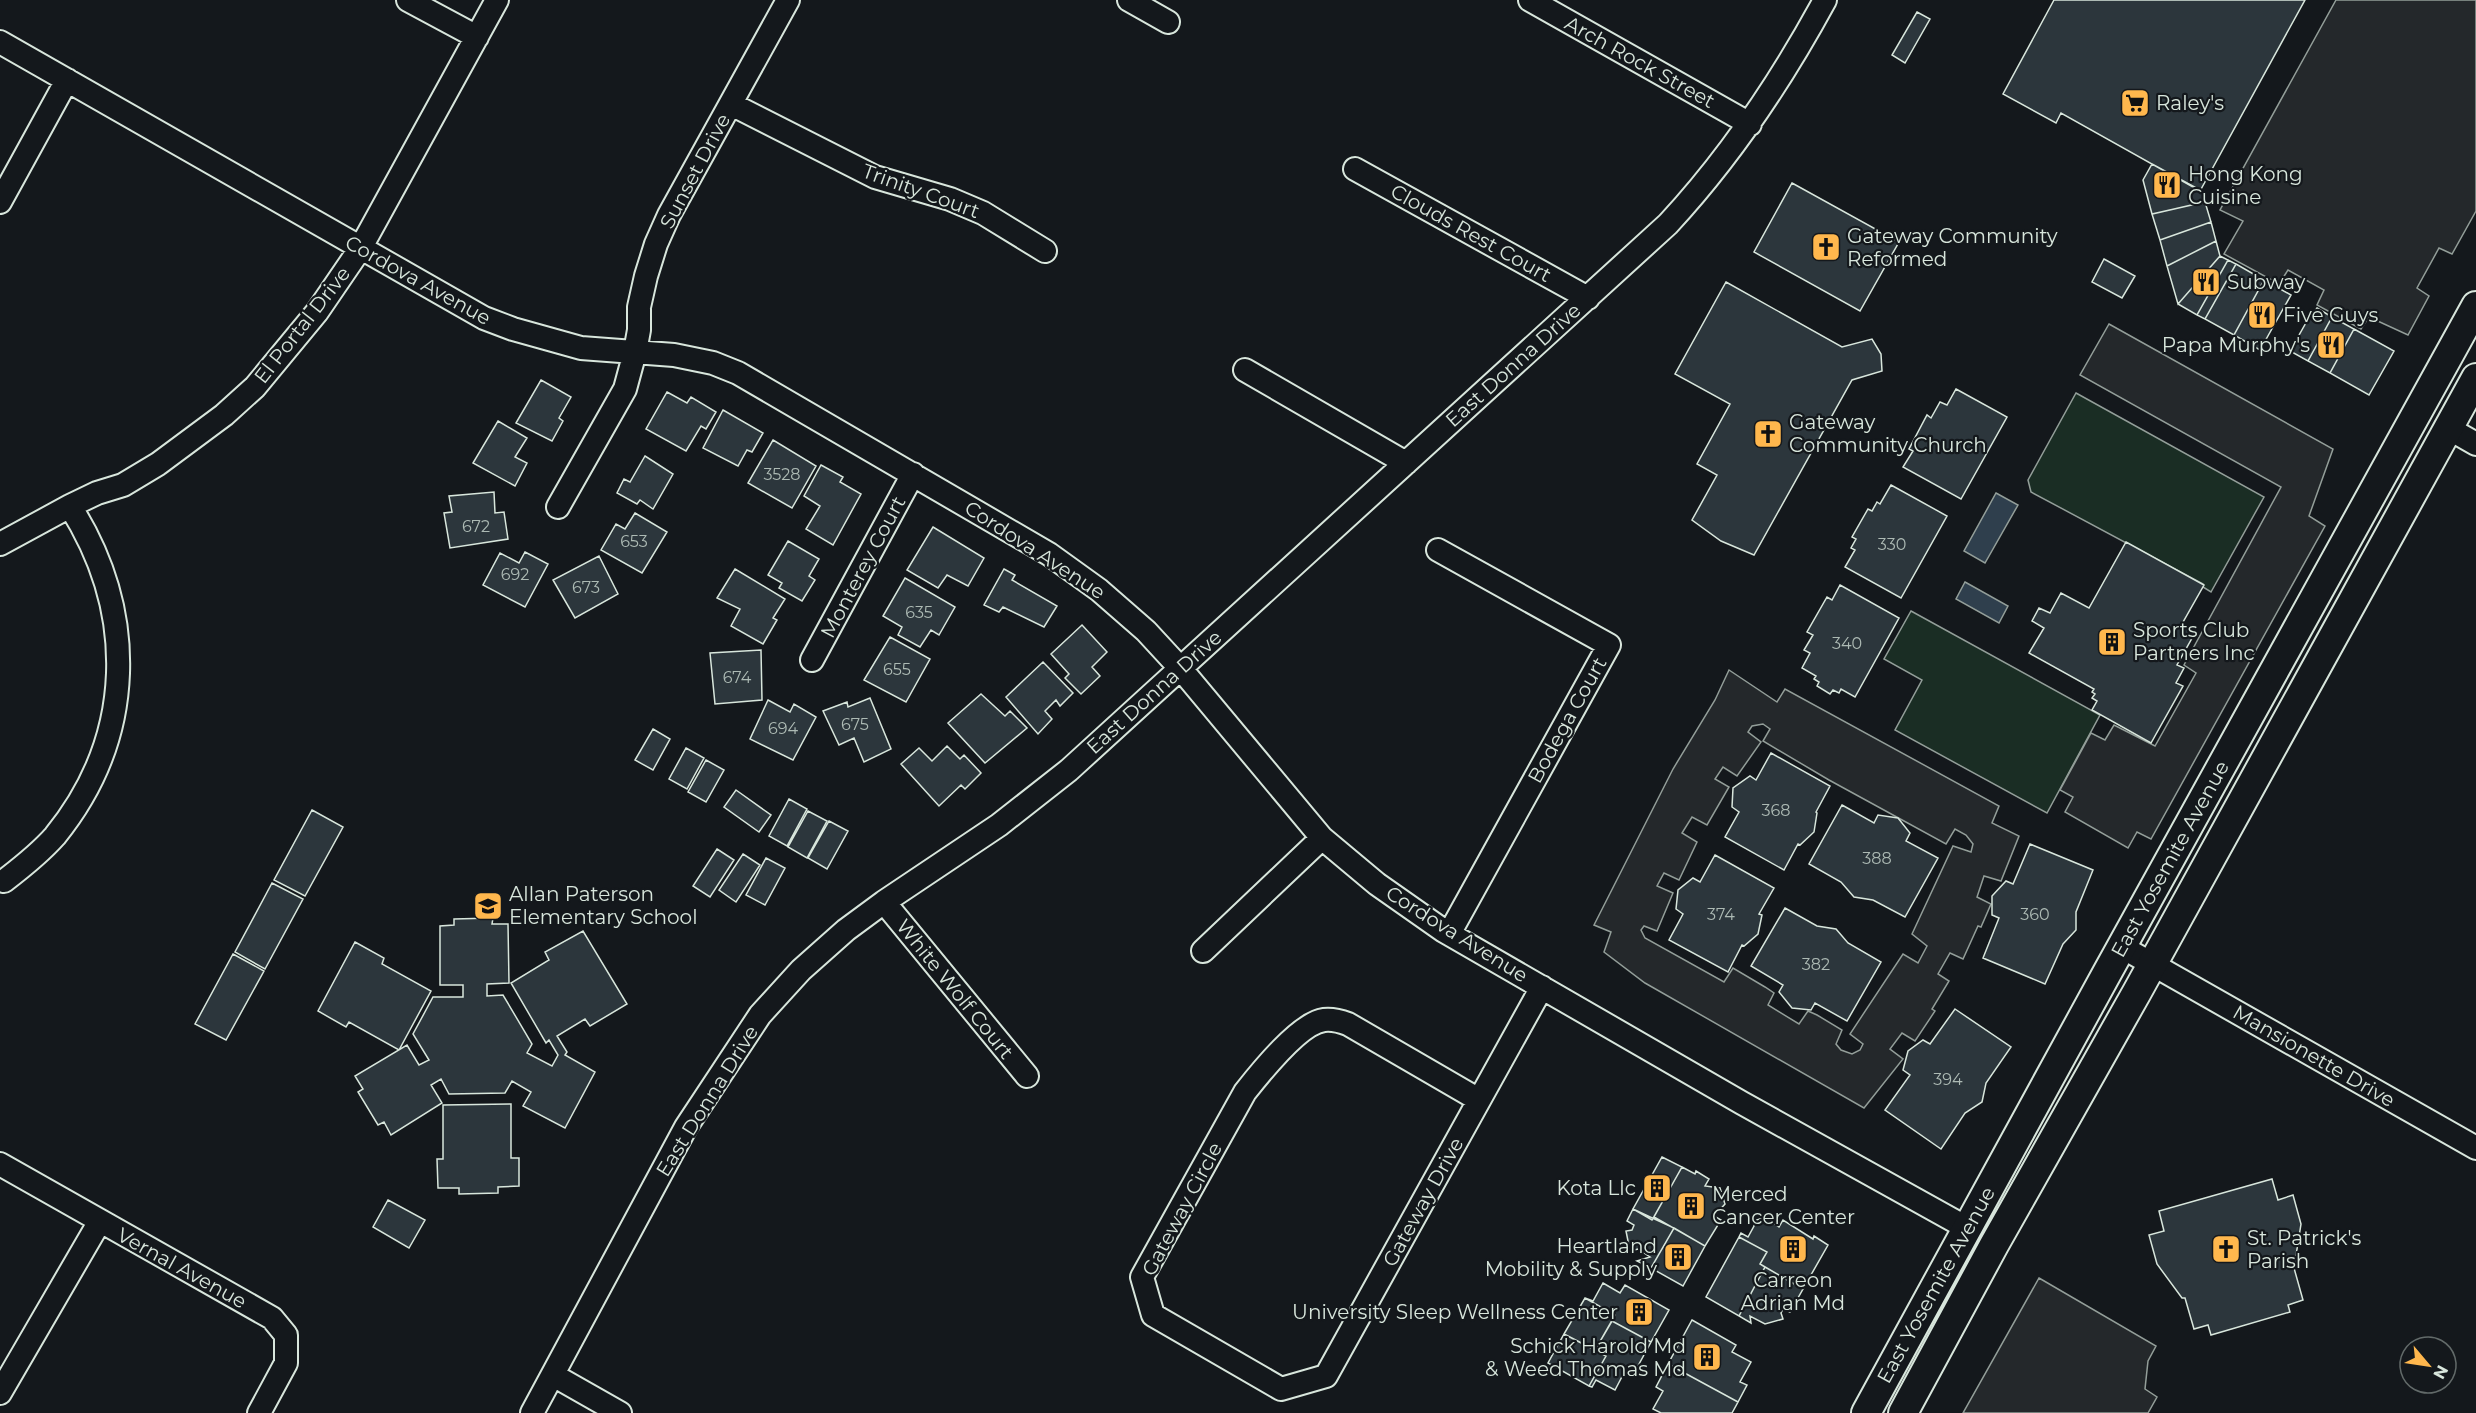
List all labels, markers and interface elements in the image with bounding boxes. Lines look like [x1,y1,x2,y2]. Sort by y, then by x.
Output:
street label: Arch Rock Street [1561,11,1719,113]
supermarket icon: Raley's [2119,87,2151,119]
place label: Raley's [2156,91,2224,115]
street label: Sunset Drive [655,109,735,233]
street label: Trinity Court [859,159,983,223]
place label: Hong Kong Cuisine [2188,162,2303,209]
restaurant icon: Hong Kong Cuisine [2151,169,2183,201]
street label: Clouds Rest Court [1387,179,1555,287]
place label: Gateway Community Reformed [1847,224,2058,271]
street label: Cordova Avenue [341,230,495,330]
church icon: Gateway Community Reformed [1810,231,1842,263]
street label: El Portal Drive [249,262,355,388]
restaurant icon: Subway [2190,266,2222,298]
place label: Subway [2227,270,2306,294]
street label: East Donna Drive [1440,298,1586,432]
restaurant icon: Five Guys [2246,299,2278,331]
place label: Five Guys [2283,303,2378,327]
restaurant icon: Papa Murphy's [2315,329,2347,361]
place label: Papa Murphy's [2162,333,2310,357]
place label: Gateway Community Church [1789,410,1987,457]
church icon: Gateway Community Church [1752,418,1784,450]
house number: 3528 [763,465,801,484]
street label: Monterey Court [816,492,910,642]
street label: Cordova Avenue [960,496,1110,604]
house number: 672 [462,517,490,536]
house number: 653 [620,532,648,551]
house number: 330 [1878,535,1906,554]
house number: 692 [501,565,529,584]
house number: 673 [572,578,600,597]
house number: 635 [905,603,933,622]
place label: Sports Club Partners Inc [2133,618,2255,665]
street label: East Donna Drive [1081,625,1227,759]
building icon: Sports Club Partners Inc [2096,626,2128,658]
house number: 340 [1832,634,1862,653]
street label: Bodega Court [1523,653,1611,787]
house number: 655 [883,660,911,679]
house number: 674 [723,668,752,687]
house number: 675 [841,715,869,734]
house number: 694 [768,719,798,738]
street label: East Yosemite Avenue [2106,757,2234,961]
house number: 368 [1762,801,1790,820]
house number: 388 [1862,849,1892,868]
street label: Cordova Avenue [1382,881,1532,987]
place label: Allan Paterson Elementary School [509,882,698,929]
school or university icon: Allan Paterson Elementary School [472,890,504,922]
house number: 374 [1707,905,1735,924]
house number: 360 [2020,905,2050,924]
street label: White Wolf Court [891,914,1019,1064]
house number: 382 [1802,955,1830,974]
street label: Mansionette Drive [2229,1000,2399,1112]
street label: East Donna Drive [651,1021,763,1181]
house number: 394 [1933,1070,1963,1089]
street label: Gateway Drive [1378,1133,1468,1271]
street label: Gateway Circle [1137,1138,1227,1280]
building icon: Kota Llc [1641,1172,1673,1204]
place label: Kota Llc [1557,1176,1636,1200]
place label: Merced Cancer Center [1712,1182,1855,1229]
street label: East Yosemite Avenue [1872,1183,2000,1387]
building icon: Merced Cancer Center [1675,1190,1707,1222]
street label: Vernal Avenue [113,1223,251,1313]
place label: St. Patrick's Parish [2247,1226,2361,1273]
building icon: Carreon Adrian Md [1777,1233,1809,1265]
church icon: St. Patrick's Parish [2210,1233,2242,1265]
place label: Heartland Mobility & Supply [1485,1234,1657,1281]
building icon: Heartland Mobility & Supply [1662,1241,1694,1273]
place label: Carreon Adrian Md [1741,1268,1845,1315]
building icon: University Sleep Wellness Center [1623,1296,1655,1328]
place label: University Sleep Wellness Center [1292,1300,1618,1324]
place label: Schick Harold Md & Weed Thomas Md [1485,1334,1686,1381]
north arrow [2398,1335,2458,1395]
building icon: Schick Harold Md & Weed Thomas Md [1691,1341,1723,1373]
text: N [2429,1362,2452,1382]

